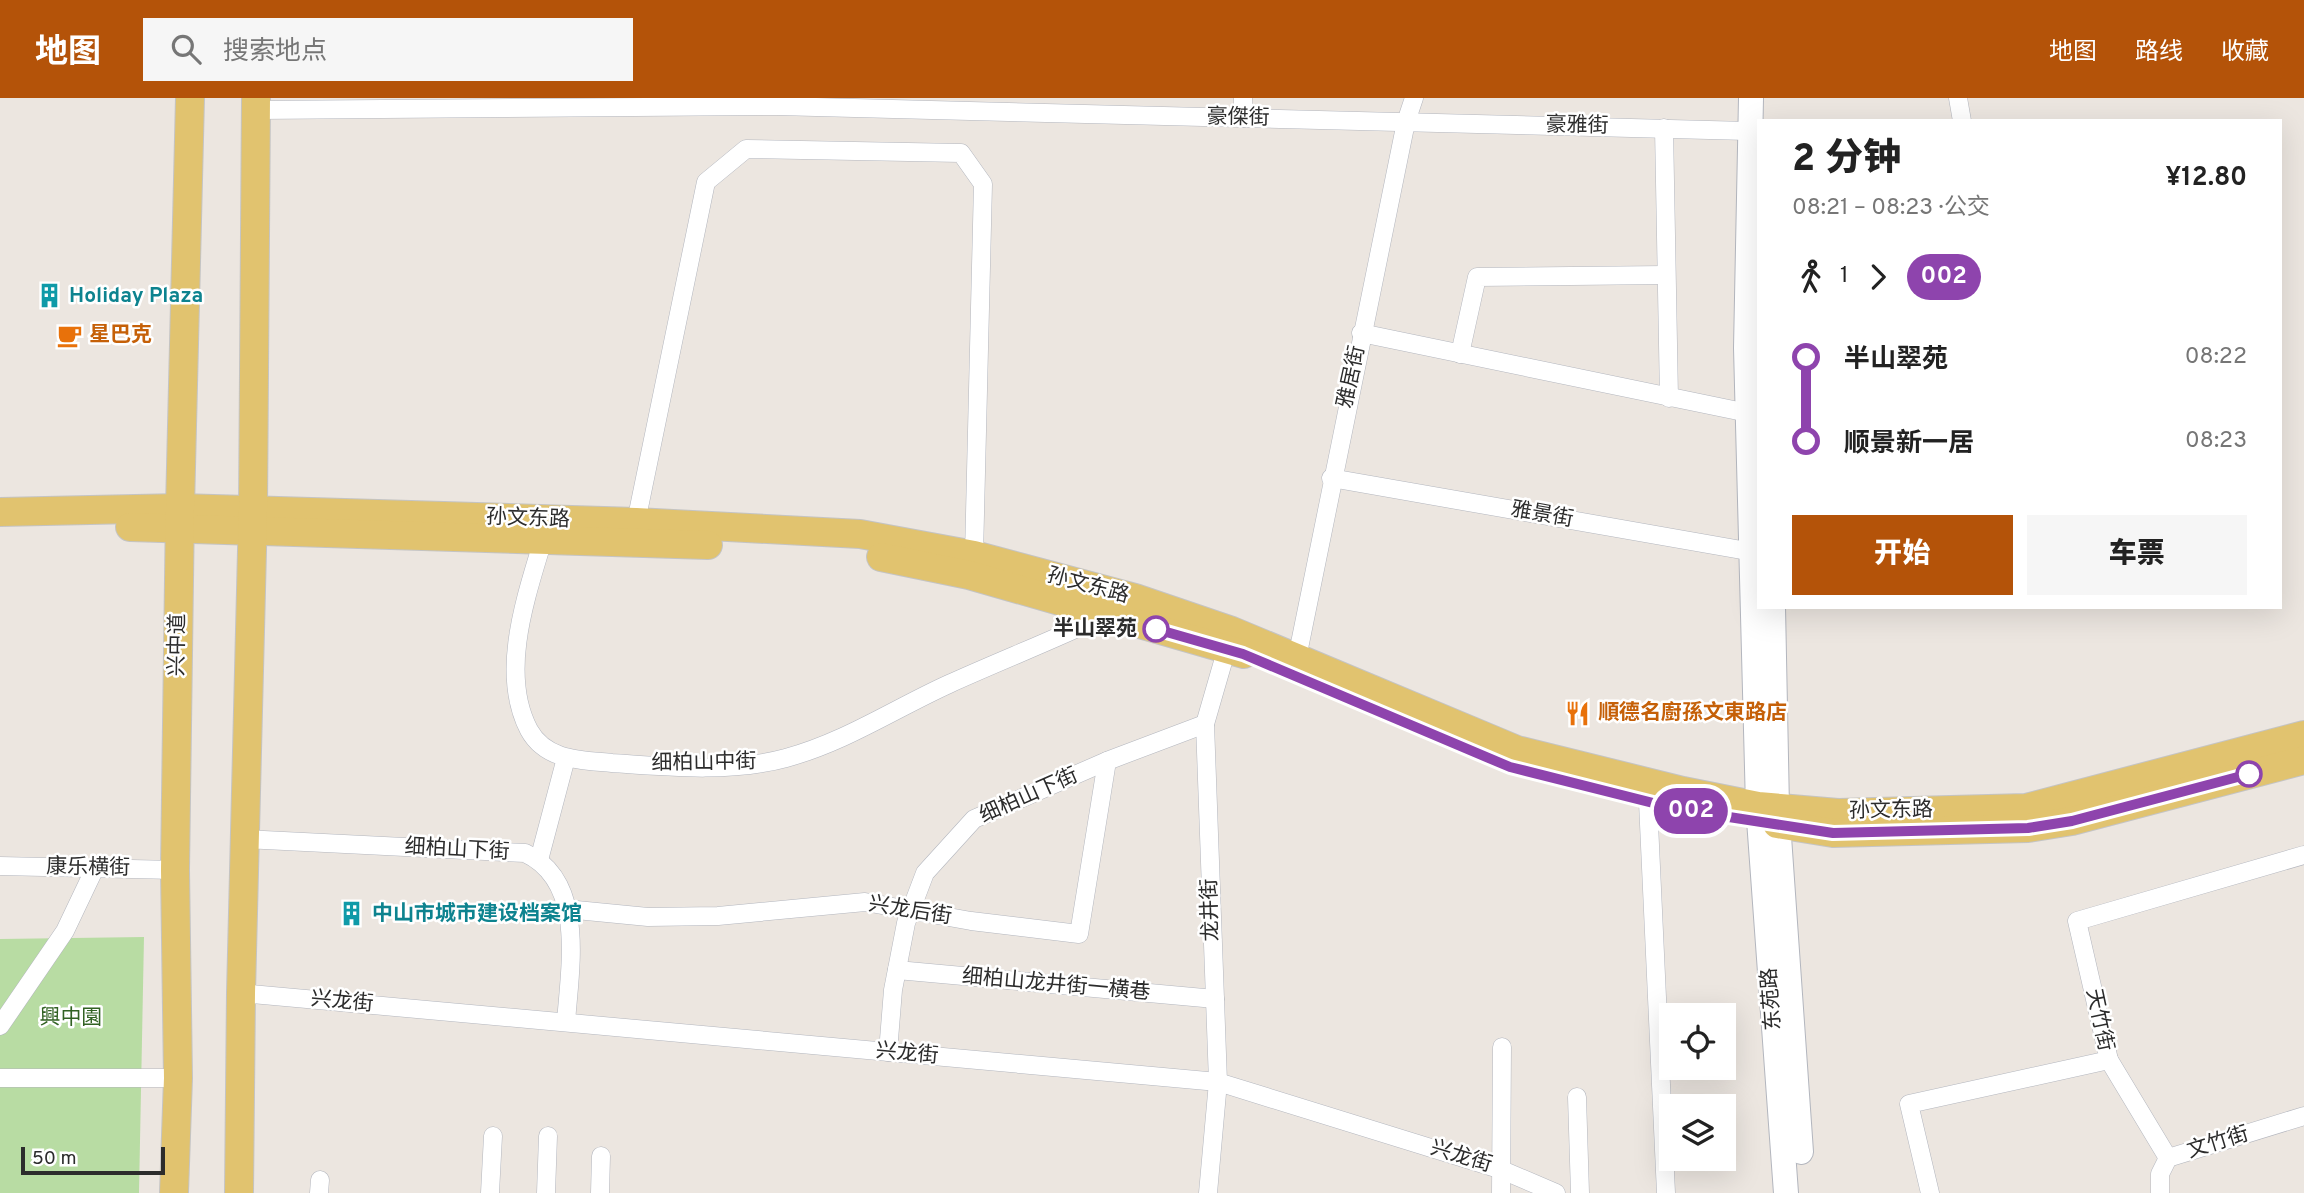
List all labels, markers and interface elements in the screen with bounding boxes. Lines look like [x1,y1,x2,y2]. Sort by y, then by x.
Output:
search box [143,18,633,81]
icon: search [167,30,205,68]
text: 地图 [35,33,101,75]
text: 搜索地点 [223,36,327,69]
text: 地图 [2049,38,2097,68]
text: 路线 [2135,38,2183,68]
text: 收藏 [2221,38,2269,68]
street label: 豪傑街 [1206,104,1270,132]
street label: 豪雅街 [1545,112,1609,140]
text: 2 分钟 [1792,136,1901,185]
text: ¥12.80 [2166,162,2247,195]
text: 08:21 – 08:23 · 公交 [1792,194,1990,223]
icon: walk [1792,258,1830,296]
icon: forward [1859,258,1897,296]
text: 1 [1840,262,1849,291]
text: 002 [1921,262,1967,292]
building icon: Holiday Plaza [35,282,63,310]
place label: Holiday Plaza [69,283,203,310]
cafe icon: 星巴克 [55,321,83,349]
place label: 星巴克 [89,322,152,349]
street label: 雅居街 [1332,343,1372,411]
text: 08:22 [2185,343,2247,372]
text: 半山翠苑 [1844,344,1948,377]
text: 08:23 [2185,427,2247,456]
text: 顺景新一居 [1844,428,1974,461]
street label: 雅景街 [1509,496,1575,534]
street label: 孙文东路 [486,504,570,534]
button: 开始 [1792,515,2013,595]
button: 车票 [2027,515,2247,595]
street label: 孙文东路 [1044,562,1132,610]
street label: 兴中道 [164,613,192,677]
place label: 半山翠苑 [1053,616,1137,643]
marker: 半山翠苑 [1143,616,1169,642]
restaurant icon: 順德名廚孫文東路店 [1564,699,1592,727]
place label: 順德名廚孫文東路店 [1598,700,1787,727]
street label: 细柏山中街 [651,749,757,777]
unlabelled marker [2236,761,2262,787]
street label: 细柏山下街 [976,762,1082,830]
line badge: 002 [1651,788,1731,834]
text: 002 [1668,796,1714,826]
street label: 孙文东路 [1849,797,1933,825]
street label: 细柏山下街 [404,834,510,866]
street label: 康乐横街 [46,854,130,882]
street label: 龙井街 [1196,878,1226,942]
street label: 兴龙后街 [866,891,954,931]
building icon: 中山市城市建设档案馆 [338,900,366,928]
place label: 中山市城市建设档案馆 [372,901,582,928]
street label: 细柏山龙井街一横巷 [961,963,1151,1007]
street label: 东苑路 [1756,967,1788,1031]
street label: 兴龙街 [309,986,375,1018]
street label: 天竹街 [2079,986,2119,1054]
map controls [1659,1003,1736,1171]
button: locate [1659,1003,1736,1080]
park label: 興中園 [40,1005,103,1032]
street label: 兴龙街 [874,1038,940,1070]
button: layers [1659,1094,1736,1171]
street label: 文竹街 [2184,1121,2252,1165]
street label: 兴龙街 [1427,1135,1495,1179]
scale bar [21,1144,164,1176]
text: 50 m [32,1147,77,1171]

